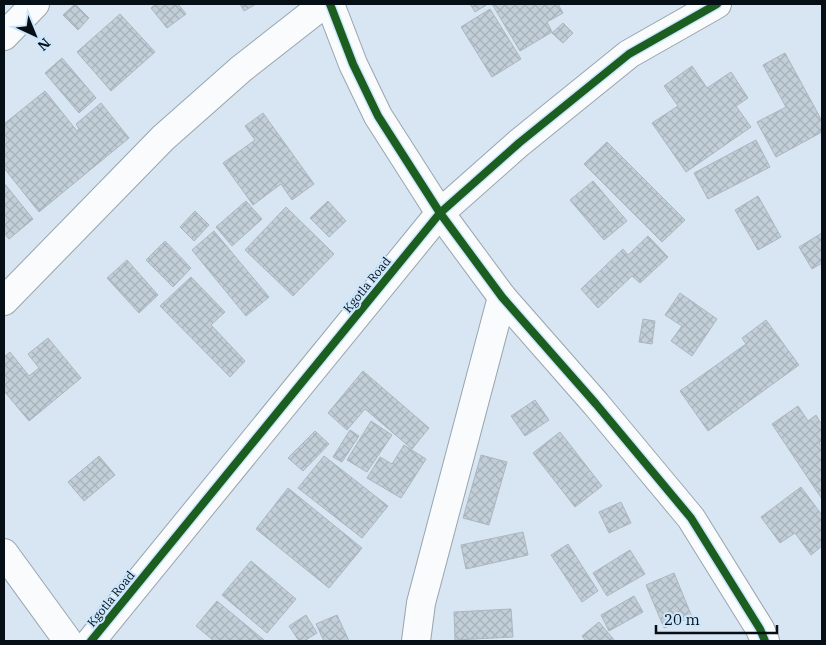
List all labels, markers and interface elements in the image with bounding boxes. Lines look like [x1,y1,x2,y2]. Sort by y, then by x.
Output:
north arrow [10,10,60,60]
text: N [34,34,54,55]
street label: Kgotla Road [340,254,394,316]
street label: Kgotla Road [84,568,138,630]
scale bar [656,602,777,634]
text: 20 m [664,610,700,629]

